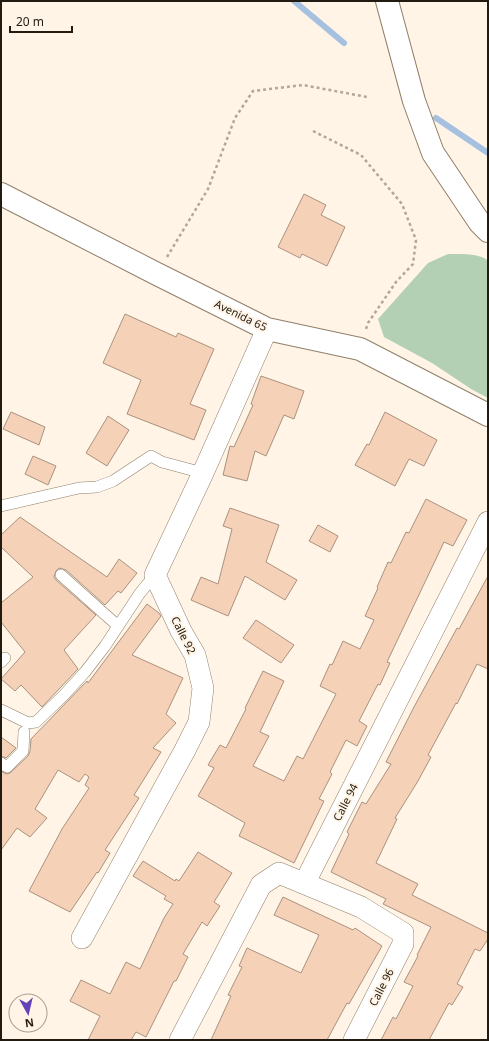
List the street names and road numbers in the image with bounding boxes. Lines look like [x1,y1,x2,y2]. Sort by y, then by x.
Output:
street label: Avenida 65 [212,296,270,334]
street label: Calle 92 [168,614,200,656]
street label: Calle 94 [329,780,361,823]
street label: Calle 96 [365,966,397,1008]

